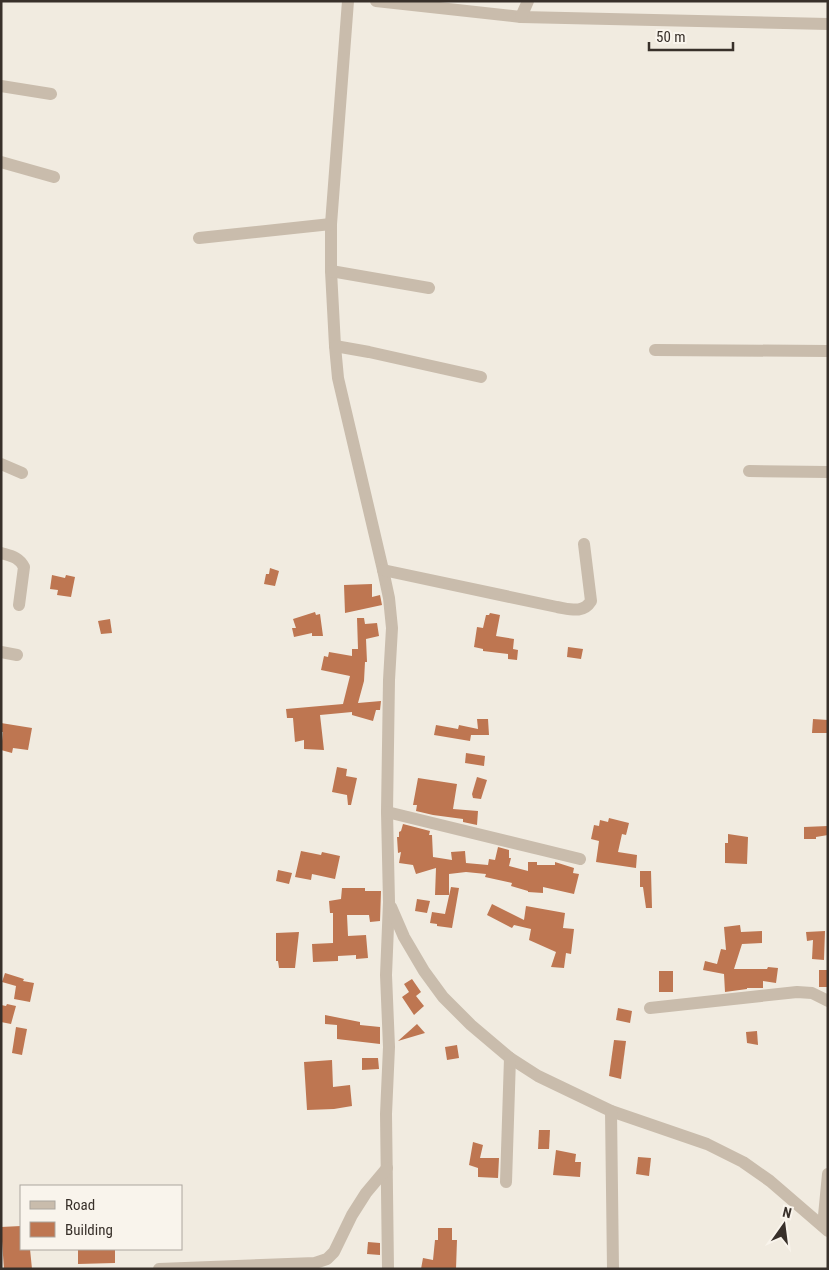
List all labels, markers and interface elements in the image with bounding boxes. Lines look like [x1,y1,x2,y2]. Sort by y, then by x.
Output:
scale bar [649,20,733,52]
text: 50 m [656,28,686,46]
legend [20,1185,182,1250]
text: Road [65,1196,95,1214]
north arrow [759,1200,809,1250]
text: N [781,1204,793,1221]
text: Building [65,1221,113,1239]

